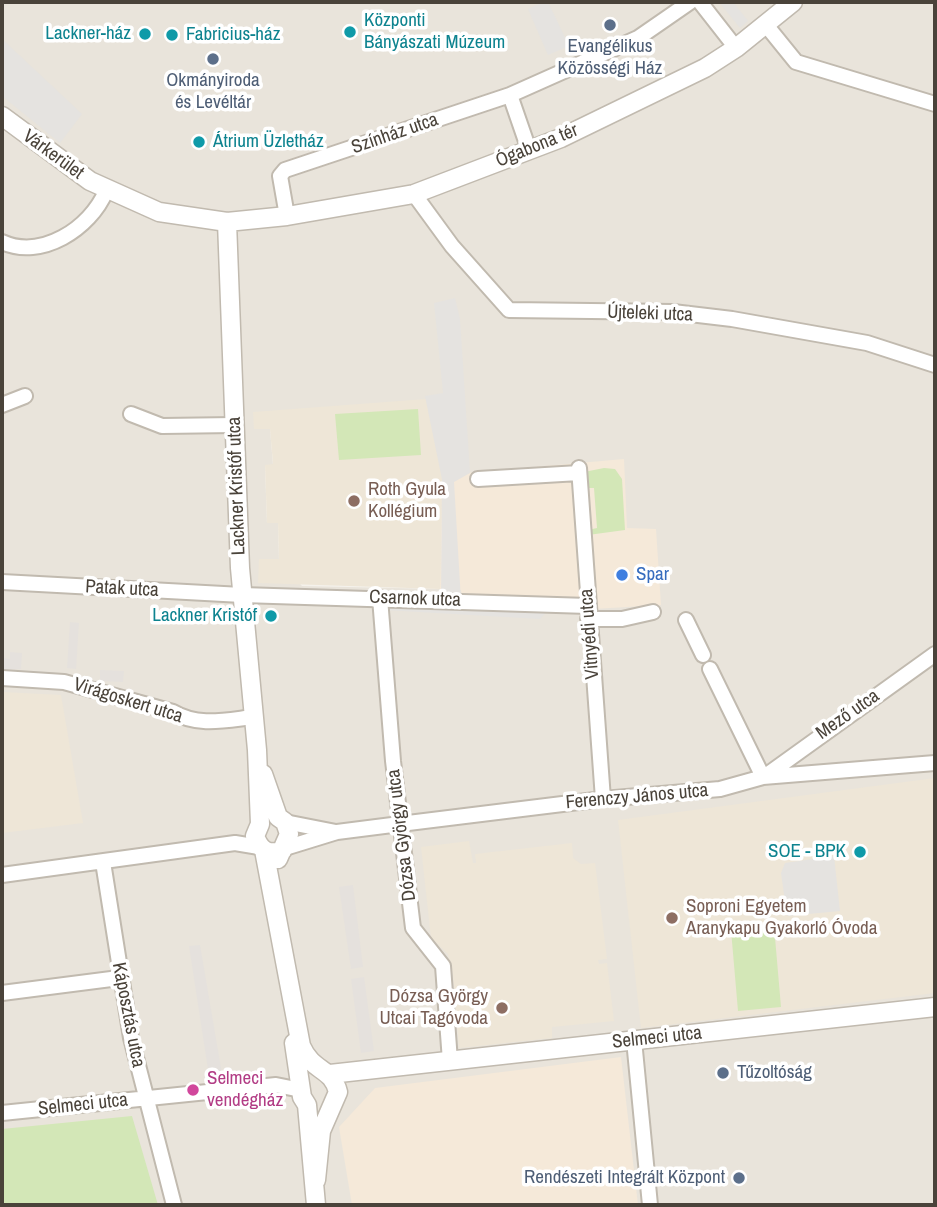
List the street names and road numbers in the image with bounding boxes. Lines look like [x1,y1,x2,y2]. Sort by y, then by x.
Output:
street label: Színház utca [349,109,441,159]
street label: Ógabona tér [493,119,581,173]
street label: Várkerület [18,125,88,185]
street label: Újteleki utca [607,301,693,327]
street label: Lackner Kristóf utca [223,416,251,556]
street label: Patak utca [85,576,159,602]
street label: Csarnok utca [369,586,461,612]
street label: Vitnyédi utca [575,588,605,680]
street label: Virágoskert utca [71,674,185,728]
street label: Mező utca [812,685,884,745]
street label: Dózsa György utca [383,768,421,902]
street label: Ferenczy János utca [565,779,709,815]
street label: Káposztás utca [107,961,149,1069]
street label: Selmeci utca [611,1022,703,1054]
street label: Selmeci utca [37,1089,129,1121]

